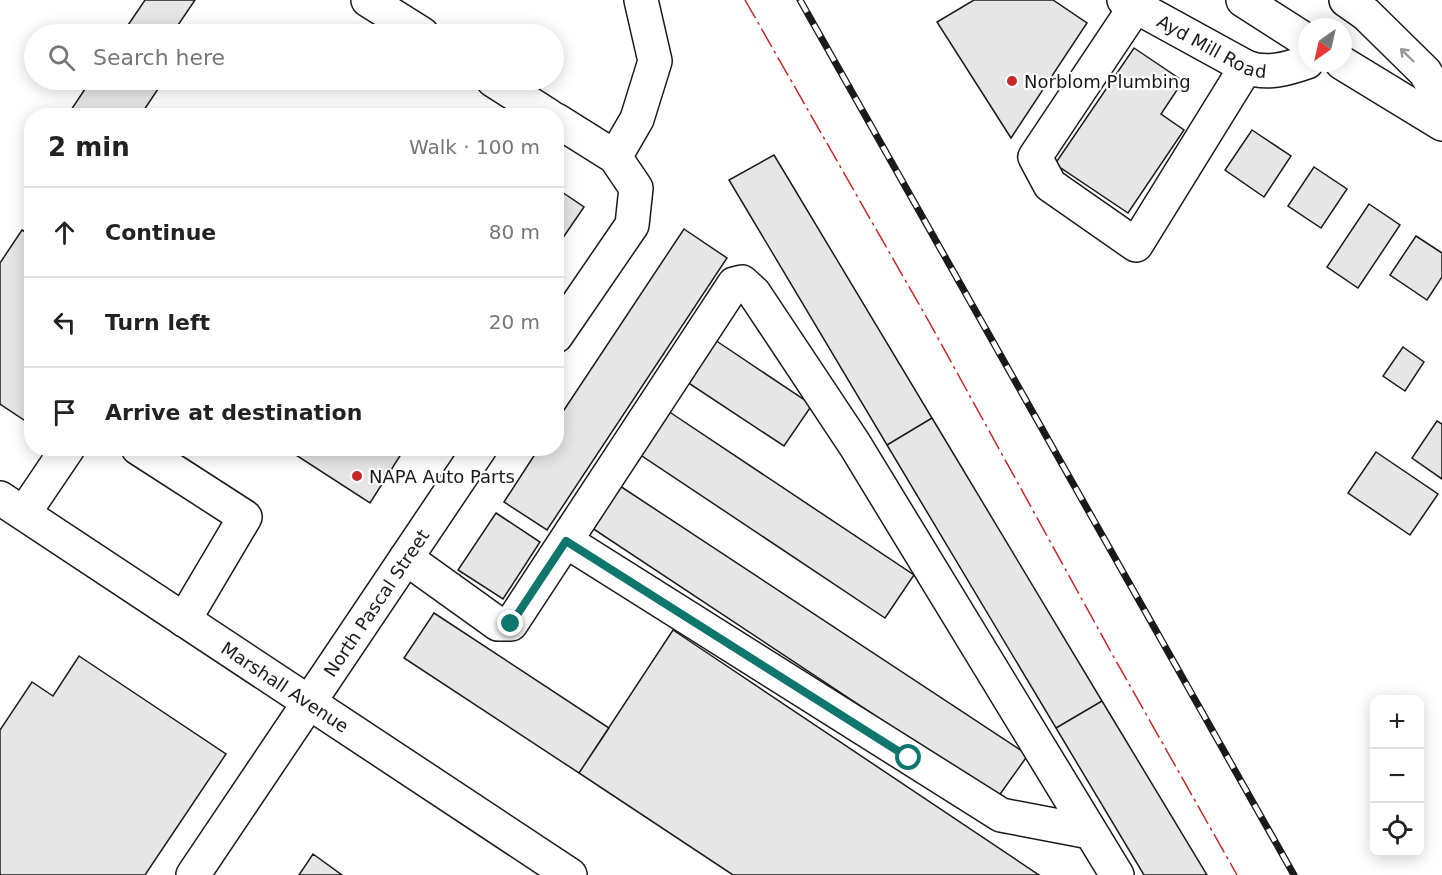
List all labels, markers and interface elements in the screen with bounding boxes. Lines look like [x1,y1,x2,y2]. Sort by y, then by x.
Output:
street label: Ayd Mill Road [1154,10,1268,82]
north arrow [1298,18,1352,72]
search box [24,24,564,90]
icon: search [45,41,78,74]
text: Search here [93,45,225,70]
one-way arrow [1400,47,1415,62]
place label: Norblom Plumbing [1024,71,1191,92]
marker: Norblom Plumbing [1005,74,1019,88]
text: 2 min [48,132,130,162]
text: Walk · 100 m [409,135,540,159]
icon: ahead [48,216,81,249]
text: Continue [105,220,216,245]
text: 80 m [489,220,540,244]
icon: left [48,306,81,339]
text: Turn left [105,310,210,335]
text: 20 m [489,310,540,334]
icon: arrive [48,396,81,429]
text: Arrive at destination [105,400,362,425]
place label: NAPA Auto Parts [369,466,515,487]
marker: NAPA Auto Parts [350,469,364,483]
street label: North Pascal Street [319,525,433,680]
route end [497,610,523,636]
street label: Marshall Avenue [218,637,353,736]
map controls [1370,695,1424,857]
button: + [1370,695,1424,749]
route start [895,744,921,770]
button: − [1370,749,1424,803]
button: locate [1370,803,1424,857]

